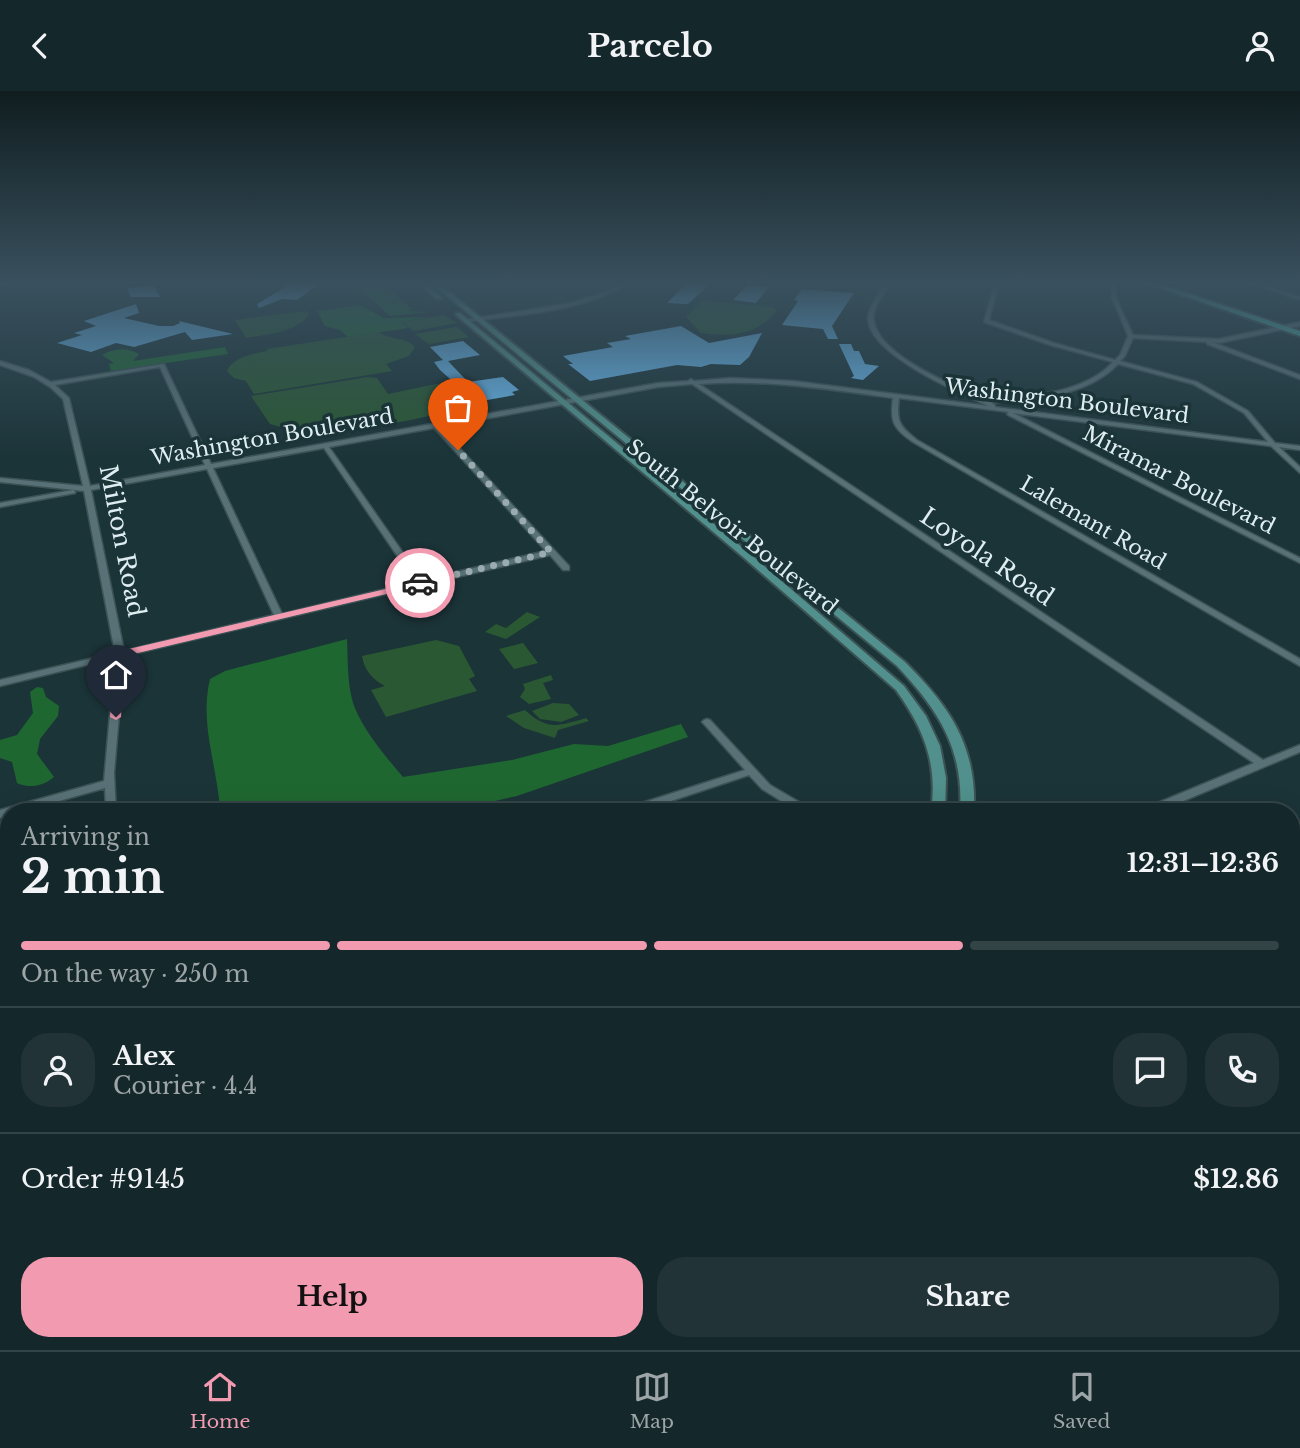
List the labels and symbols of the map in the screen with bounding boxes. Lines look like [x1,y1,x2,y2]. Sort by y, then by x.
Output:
street label: Washington Boulevard [943,373,1190,429]
pin [428,378,488,450]
street label: Washington Boulevard [148,403,395,471]
street label: Miramar Boulevard [1079,420,1279,540]
street label: South Belvoir Boulevard [621,434,843,620]
street label: Milton Road [94,462,151,619]
street label: Lalemant Road [1015,471,1171,575]
street label: Loyola Road [915,501,1060,612]
courier [385,548,455,618]
pin [86,645,146,717]

